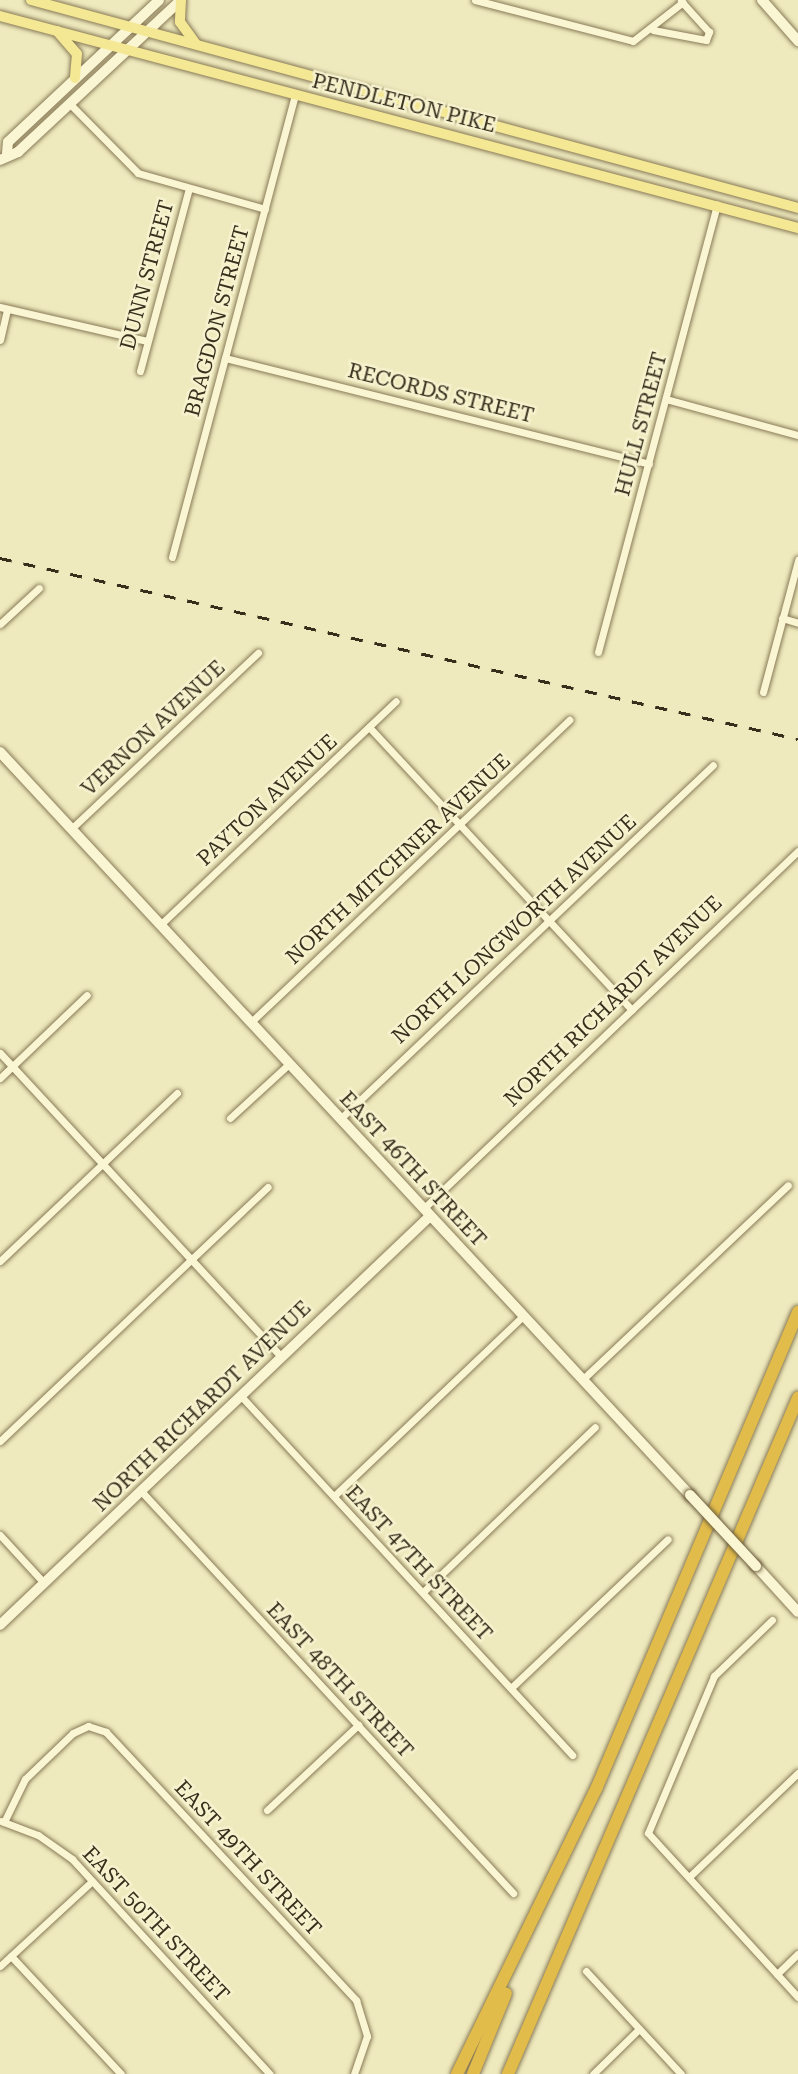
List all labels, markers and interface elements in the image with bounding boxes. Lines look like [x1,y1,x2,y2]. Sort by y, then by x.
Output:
street label: PENDLETON PIKE [310,68,498,138]
street label: DUNN STREET [115,197,179,353]
street label: BRAGDON STREET [179,223,255,419]
street label: HULL STREET [610,349,672,499]
street label: RECORDS STREET [345,358,537,428]
street label: VERNON AVENUE [76,655,230,801]
street label: PAYTON AVENUE [192,729,342,871]
street label: NORTH MITCHNER AVENUE [281,748,515,970]
street label: NORTH LONGWORTH AVENUE [387,809,641,1049]
street label: NORTH RICHARDT AVENUE [499,890,727,1112]
street label: EAST 46TH STREET [334,1086,492,1252]
street label: NORTH RICHARDT AVENUE [88,1295,316,1517]
street label: EAST 47TH STREET [340,1480,498,1646]
street label: EAST 48TH STREET [261,1597,419,1763]
street label: EAST 49TH STREET [169,1775,327,1941]
street label: EAST 50TH STREET [77,1841,235,2007]

